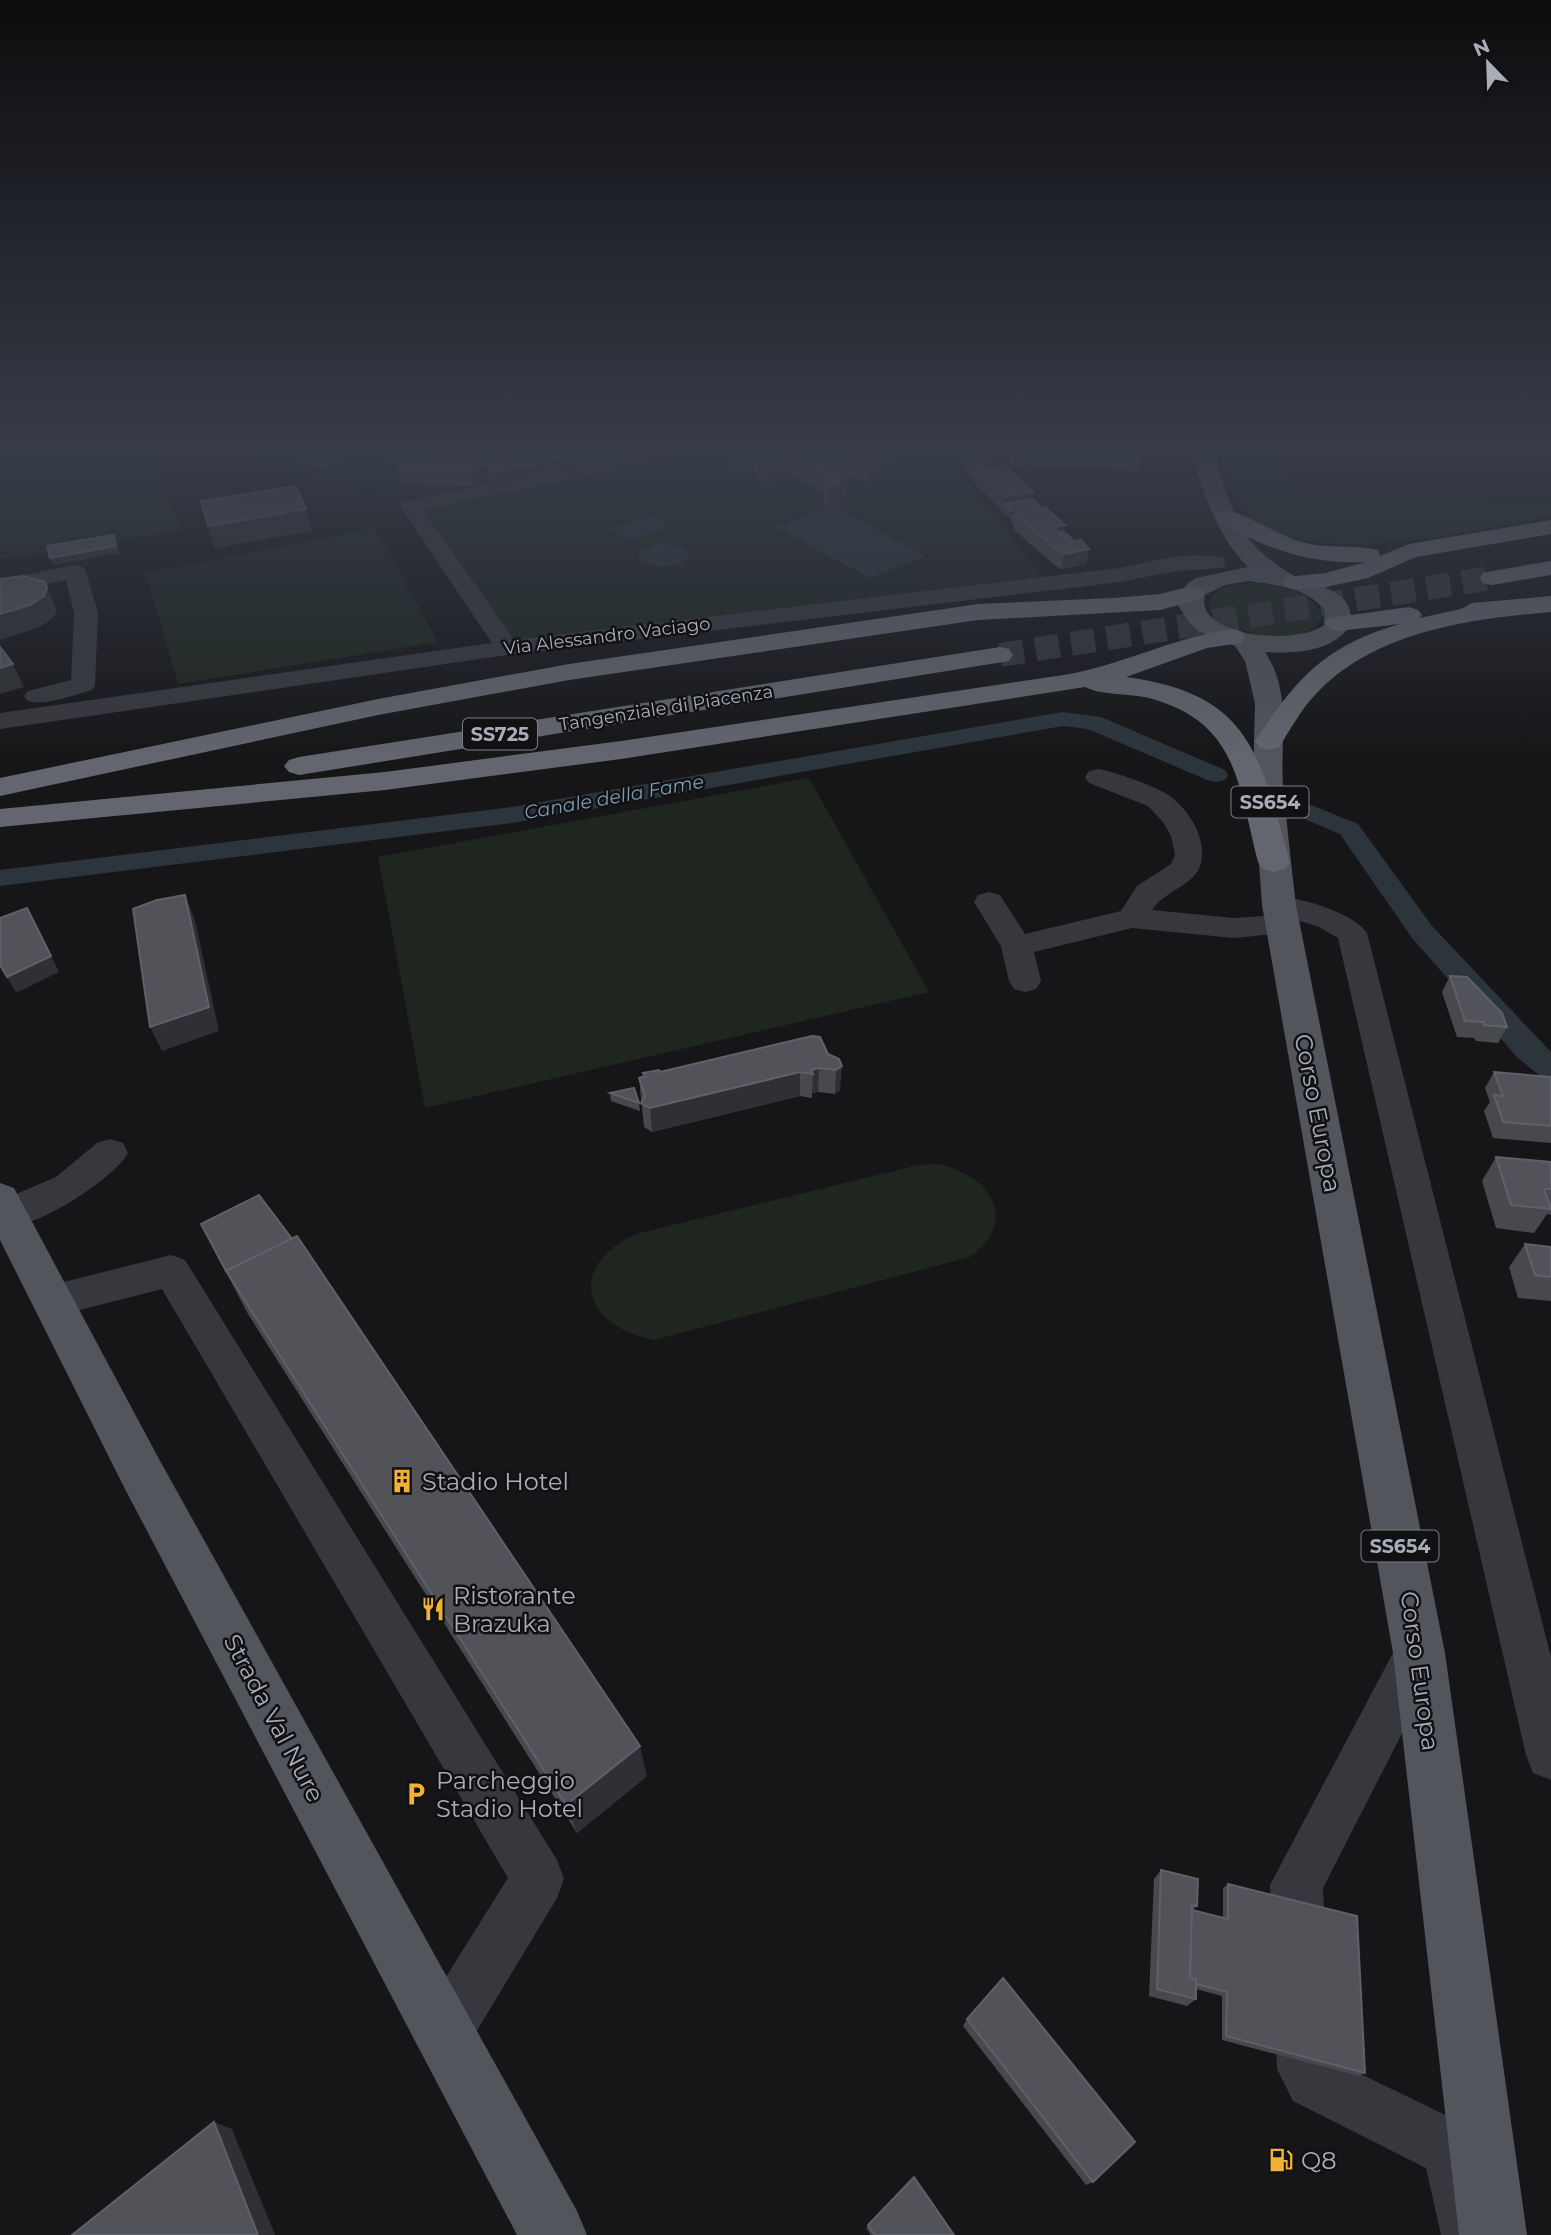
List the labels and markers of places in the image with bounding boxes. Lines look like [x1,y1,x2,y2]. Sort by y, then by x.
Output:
building icon: Stadio Hotel [388,1467,416,1495]
place label: Stadio Hotel [422,1467,569,1496]
place label: Ristorante Brazuka [453,1581,576,1638]
restaurant icon: Ristorante Brazuka [419,1595,447,1623]
place label: Parcheggio Stadio Hotel [436,1766,583,1823]
parking icon: Parcheggio Stadio Hotel [402,1780,430,1808]
fuel station icon: Q8 [1267,2146,1295,2174]
place label: Q8 [1301,2146,1336,2175]

